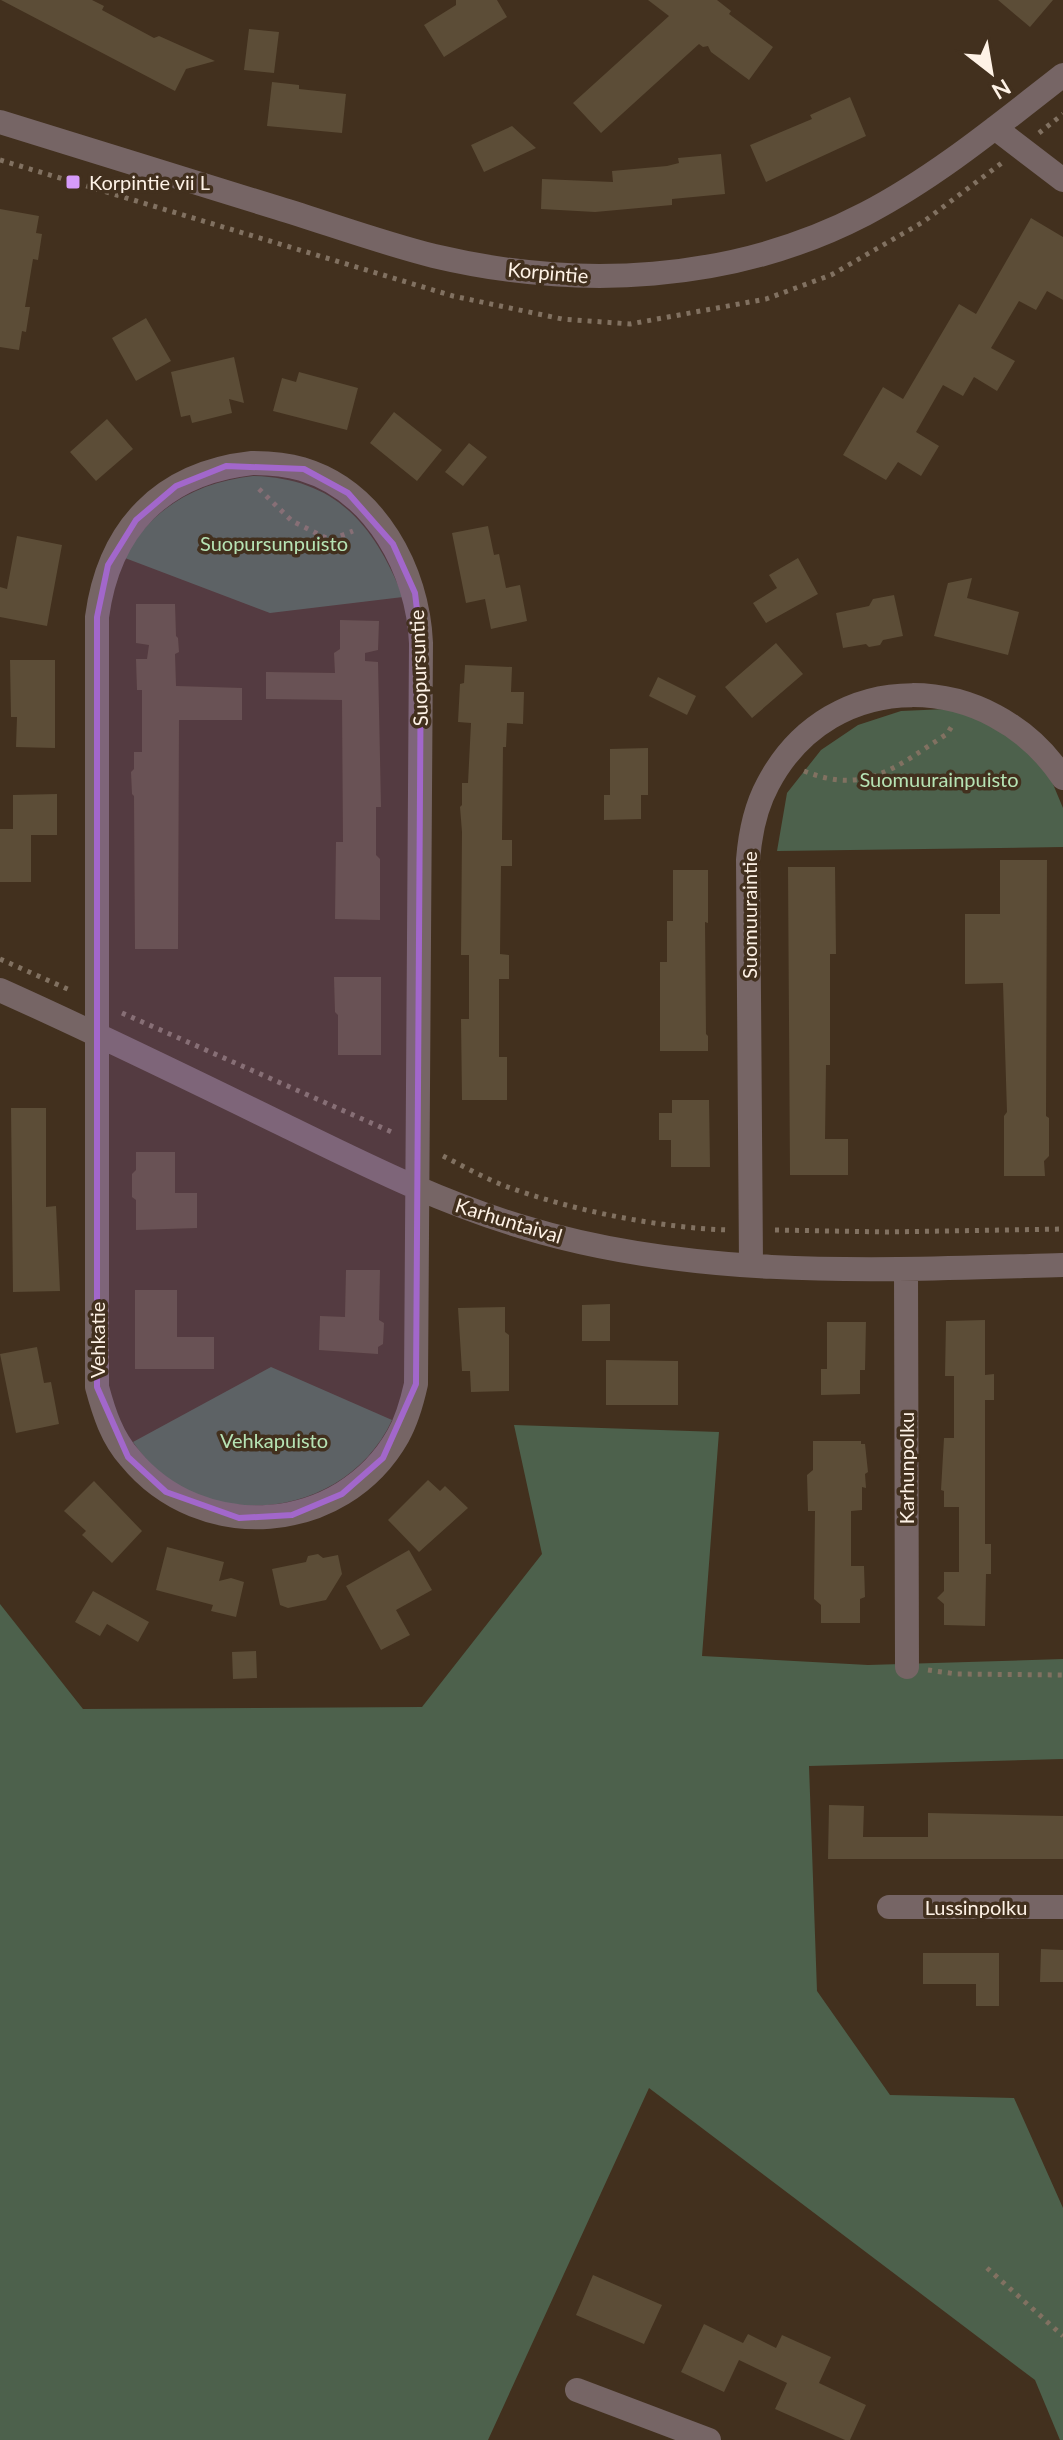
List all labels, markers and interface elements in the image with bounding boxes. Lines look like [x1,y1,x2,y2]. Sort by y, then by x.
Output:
north arrow [951,32,1031,112]
text: N [987,74,1016,106]
place label: Korpintie vii L [89,170,210,194]
marker: Korpintie vii L [64,173,82,191]
street label: Korpintie [507,257,589,287]
park label: Suopursunpuisto [200,531,348,555]
street label: Suopursuntie [404,609,432,727]
park label: Suomuurainpuisto [859,767,1019,791]
street label: Suomuuraintie [737,851,761,979]
street label: Karhuntaival [453,1192,565,1248]
street label: Vehkatie [85,1302,109,1378]
street label: Karhunpolku [894,1412,918,1524]
park label: Vehkapuisto [220,1428,328,1452]
street label: Lussinpolku [925,1895,1027,1919]

